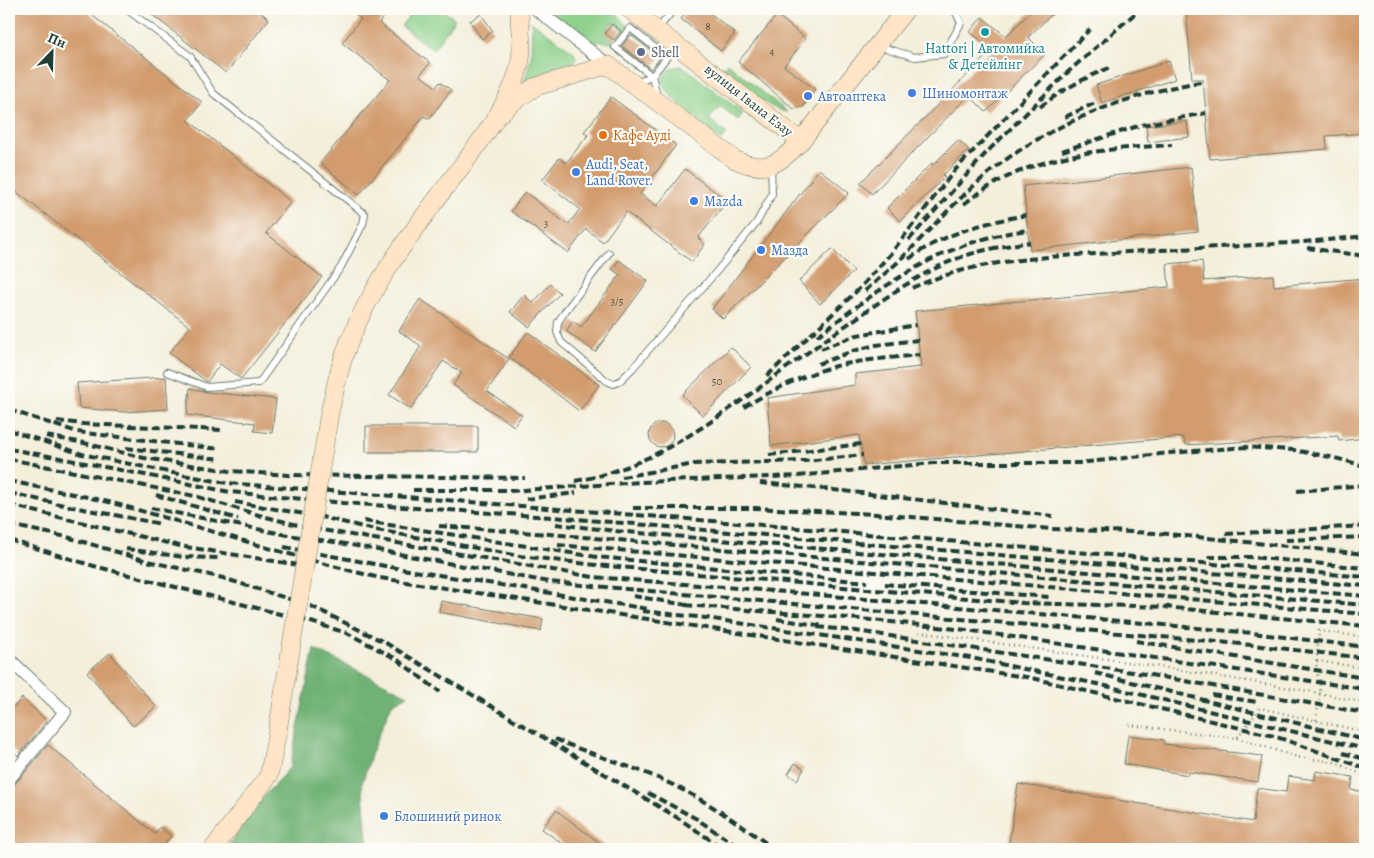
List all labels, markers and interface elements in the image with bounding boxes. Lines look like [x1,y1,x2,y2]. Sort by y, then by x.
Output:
house number: 8 [705,19,711,34]
marker: Hattori | Автомийка & Детейлінг [979,26,991,38]
north arrow [28,28,78,78]
text: Пн [45,28,69,53]
place label: Hattori | Автомийка & Детейлінг [925,39,1046,74]
place label: Shell [651,43,679,62]
house number: 4 [770,44,775,59]
marker: Shell [635,46,647,58]
street label: вулиця Івана Езау [700,60,797,141]
place label: Шиномонтаж [922,84,1008,103]
place label: Автоаптека [817,87,887,106]
marker: Шиномонтаж [906,87,918,99]
marker: Автоаптека [802,90,814,102]
place label: Кафе Ауді [613,126,671,145]
marker: Кафе Ауді [597,129,609,141]
place label: Audi, Seat, Land Rover. [585,155,653,190]
marker: Audi, Seat, Land Rover. [570,166,582,178]
place label: Mazda [704,192,743,211]
marker: Mazda [688,195,700,207]
house number: 3 [544,216,548,231]
place label: Мазда [771,241,809,260]
marker: Мазда [755,244,767,256]
house number: 3/5 [611,294,624,309]
house number: 50 [712,374,722,389]
place label: Блошиний ринок [394,807,501,826]
marker: Блошиний ринок [378,810,390,822]

